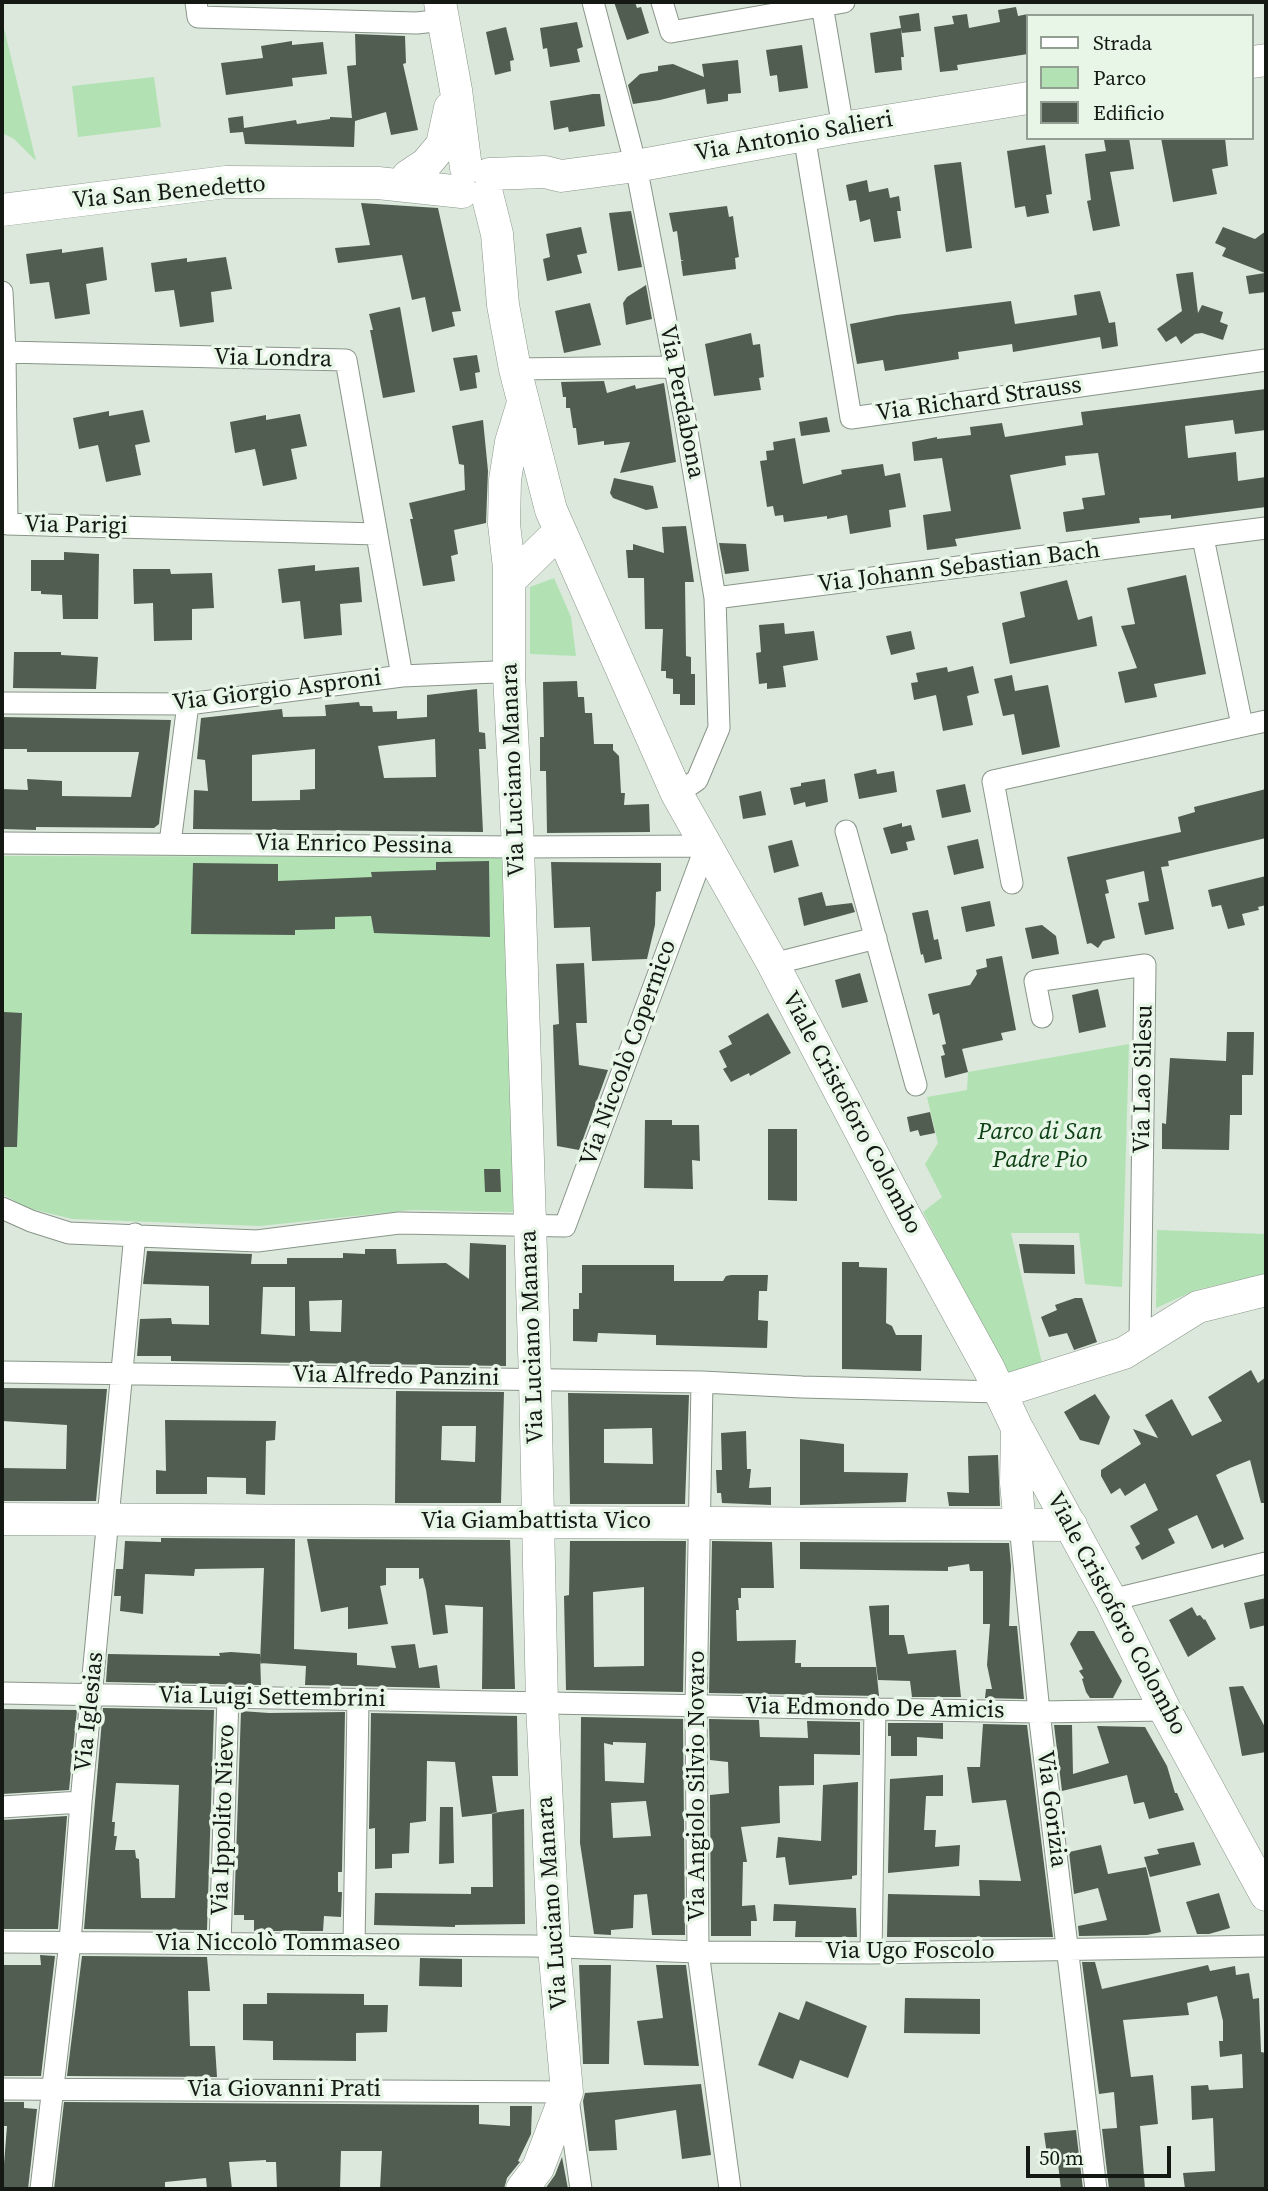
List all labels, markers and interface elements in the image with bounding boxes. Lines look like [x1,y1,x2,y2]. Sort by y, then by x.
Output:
legend [1026,14,1254,140]
text: Strada [1093,28,1152,57]
text: Parco [1093,63,1146,92]
text: Edificio [1093,98,1165,127]
street label: Via Antonio Salieri [693,105,895,169]
street label: Via San Benedetto [71,170,267,216]
street label: Via Perdabona [652,323,710,481]
street label: Via Londra [214,344,332,374]
street label: Via Richard Strauss [874,371,1084,429]
street label: Via Parigi [24,511,128,541]
street label: Via Johann Sebastian Bach [816,536,1102,600]
street label: Via Luciano Manara [496,662,532,878]
street label: Via Giorgio Asproni [171,664,383,718]
street label: Via Enrico Pessina [255,829,453,861]
street label: Via Niccolò Copernico [575,936,683,1170]
street label: Viale Cristoforo Colombo [775,987,927,1239]
street label: Via Lao Silesu [1128,1004,1160,1154]
park label: Parco di San Padre Pio [978,1119,1102,1175]
street label: Via Luciano Manara [515,1229,551,1445]
street label: Via Alfredo Panzini [292,1361,500,1393]
street label: Viale Cristoforo Colombo [1040,1488,1192,1740]
street label: Via Giambattista Vico [421,1508,651,1536]
street label: Via Angiolo Silvio Novaro [684,1650,712,1922]
street label: Via Iglesias [69,1651,111,1773]
street label: Via Luigi Settembrini [158,1682,386,1714]
street label: Via Edmondo De Amicis [745,1692,1005,1726]
street label: Via Ippolito Nievo [206,1724,242,1916]
street label: Via Gorizia [1030,1749,1072,1869]
street label: Via Luciano Manara [531,1795,575,2011]
street label: Via Niccolò Tommaseo [156,1930,400,1958]
street label: Via Ugo Foscolo [825,1938,995,1966]
street label: Via Giovanni Prati [187,2076,381,2104]
scale bar [1030,2132,1175,2176]
text: 50 m [1039,2143,1084,2172]

